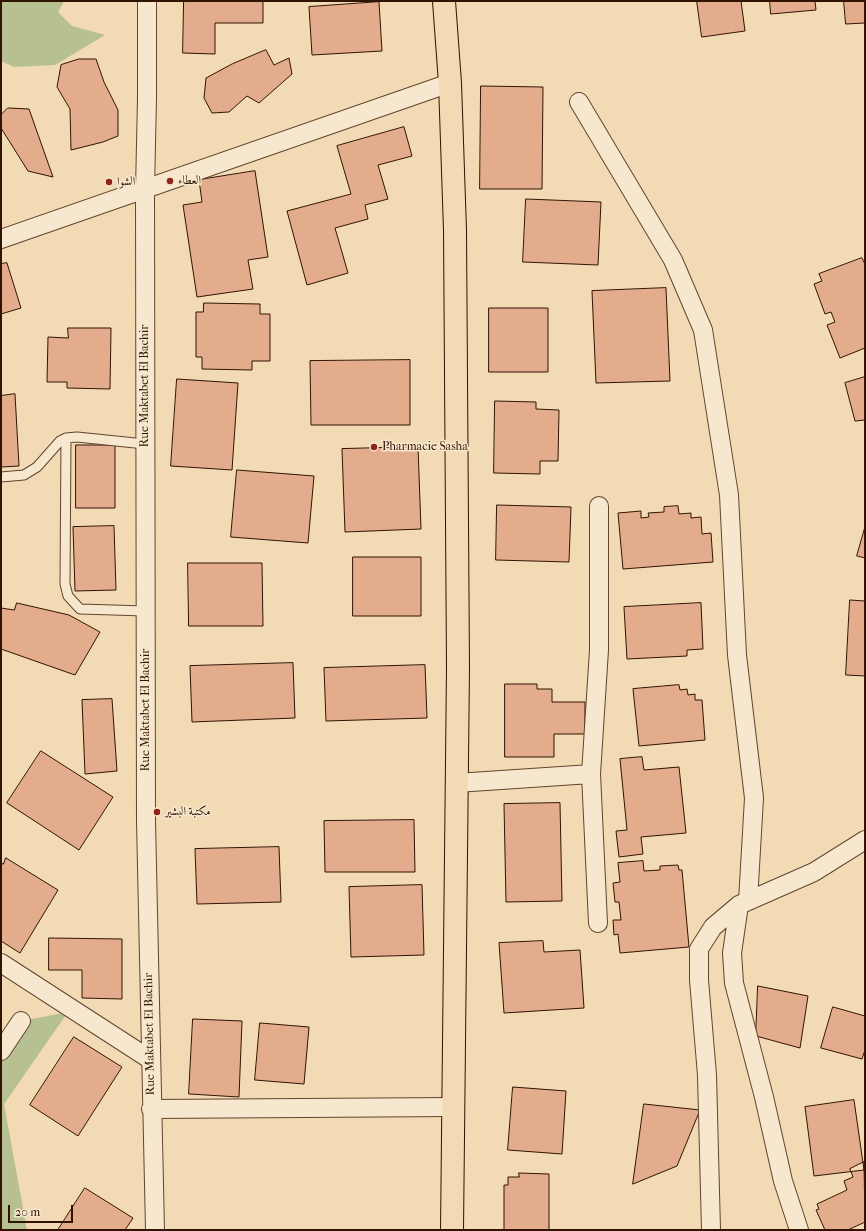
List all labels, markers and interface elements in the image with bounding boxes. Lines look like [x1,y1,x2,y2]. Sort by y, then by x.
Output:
place label: العطاء [178,174,201,188]
place label: الشوا [117,175,135,189]
marker: العطاء [165,176,175,186]
marker: الشوا [104,177,114,187]
street label: Rue Maktabet El Bachir [138,325,152,447]
place label: Pharmacie Sasha [382,440,468,454]
marker: Pharmacie Sasha [369,442,379,452]
street label: Rue Maktabet El Bachir [139,649,153,771]
place label: مكتبة البشير [165,805,211,819]
marker: مكتبة البشير [152,807,162,817]
street label: Rue Maktabet El Bachir [142,973,158,1095]
scale bar [10,1197,75,1223]
text: 20 m [15,1205,40,1219]

